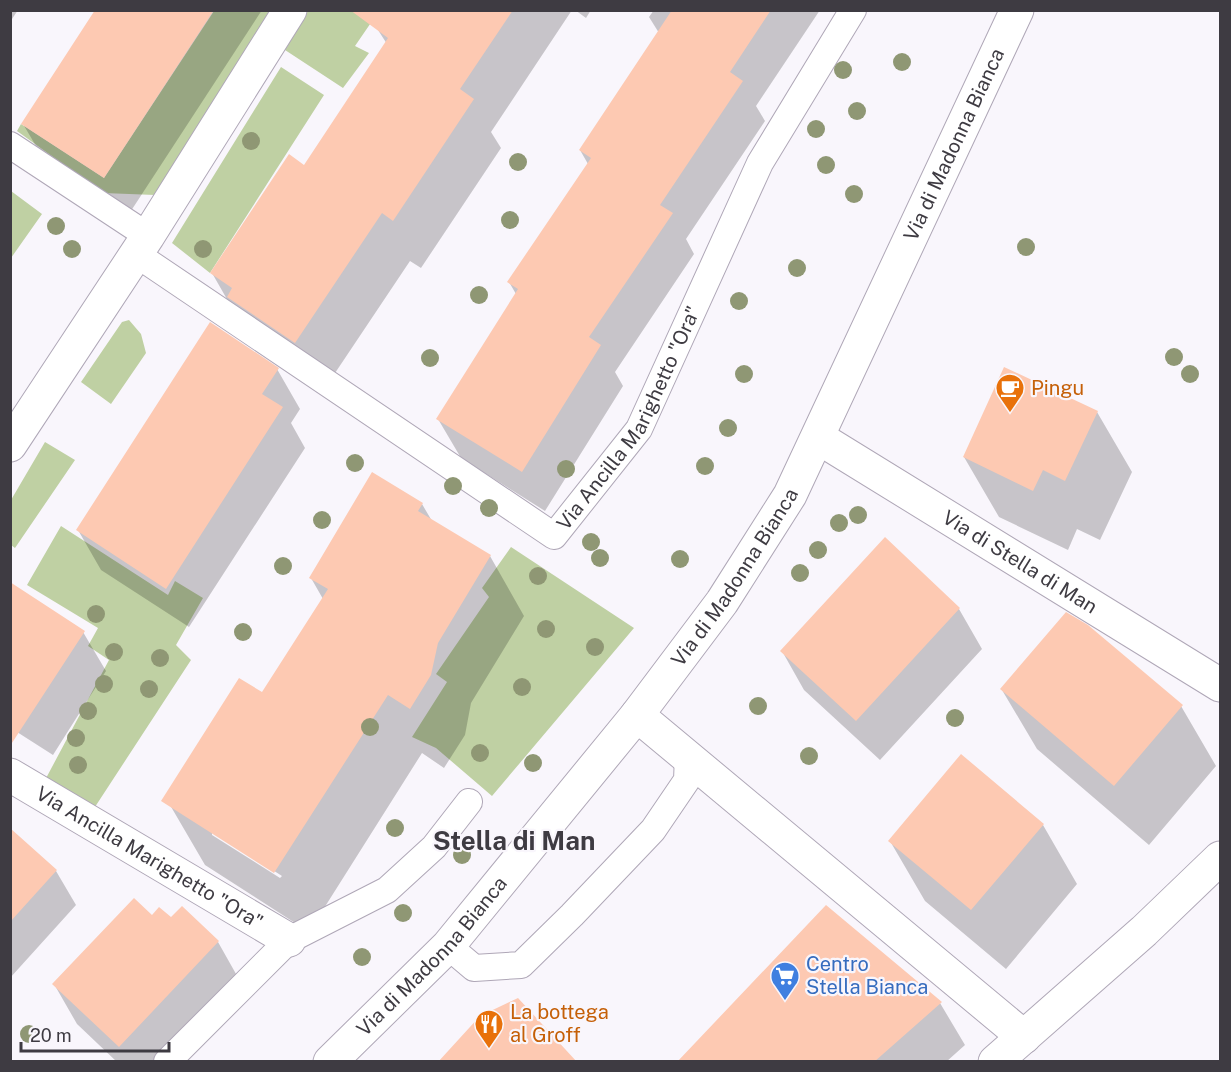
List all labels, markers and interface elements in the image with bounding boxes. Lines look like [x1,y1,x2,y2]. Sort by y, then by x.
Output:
street label: Via di Madonna Bianca [899,45,1009,245]
street label: Via Ancilla Marighetto "Ora" [552,302,705,535]
cafe icon: Pingu [994,372,1026,414]
place label: Pingu [1031,376,1084,400]
street label: Via di Madonna Bianca [666,485,803,671]
street label: Via di Stella di Man [938,505,1102,619]
street label: Via Ancilla Marighetto "Ora" [32,781,267,934]
district label: Stella di Man [433,825,595,856]
street label: Via di Madonna Bianca [352,872,512,1041]
place label: Centro Stella Bianca [806,952,928,999]
supermarket icon: Centro Stella Bianca [769,960,801,1002]
place label: La bottega al Groff [510,1000,609,1047]
restaurant icon: La bottega al Groff [473,1008,505,1050]
scale bar [21,1015,170,1053]
text: 20 m [30,1025,72,1046]

